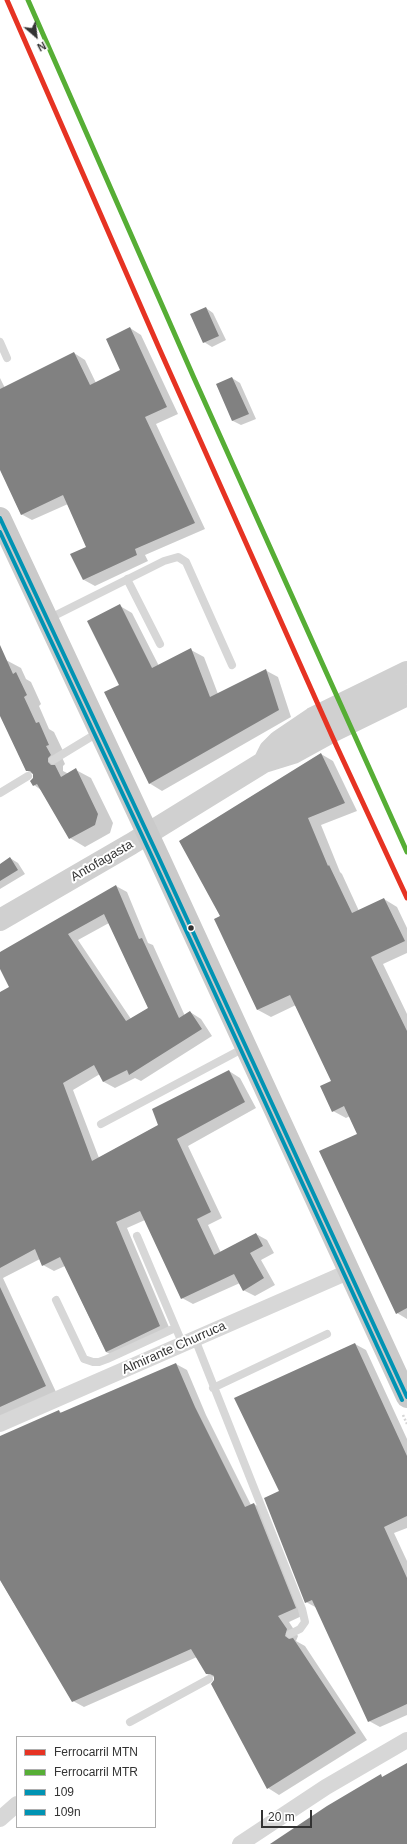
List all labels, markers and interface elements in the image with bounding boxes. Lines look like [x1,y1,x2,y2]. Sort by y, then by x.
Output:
north arrow [16,16,56,56]
text: N [35,39,48,54]
street label: Antofagasta [68,837,136,885]
unlabelled marker [186,923,196,933]
street label: Almirante Churruca [120,1318,228,1378]
legend [16,1736,156,1828]
text: Ferrocarril MTN [54,1745,138,1759]
text: Ferrocarril MTR [54,1765,138,1779]
text: 109 [54,1785,74,1799]
scale bar [263,1802,314,1828]
text: 109n [54,1805,81,1819]
text: 20 m [268,1810,295,1824]

